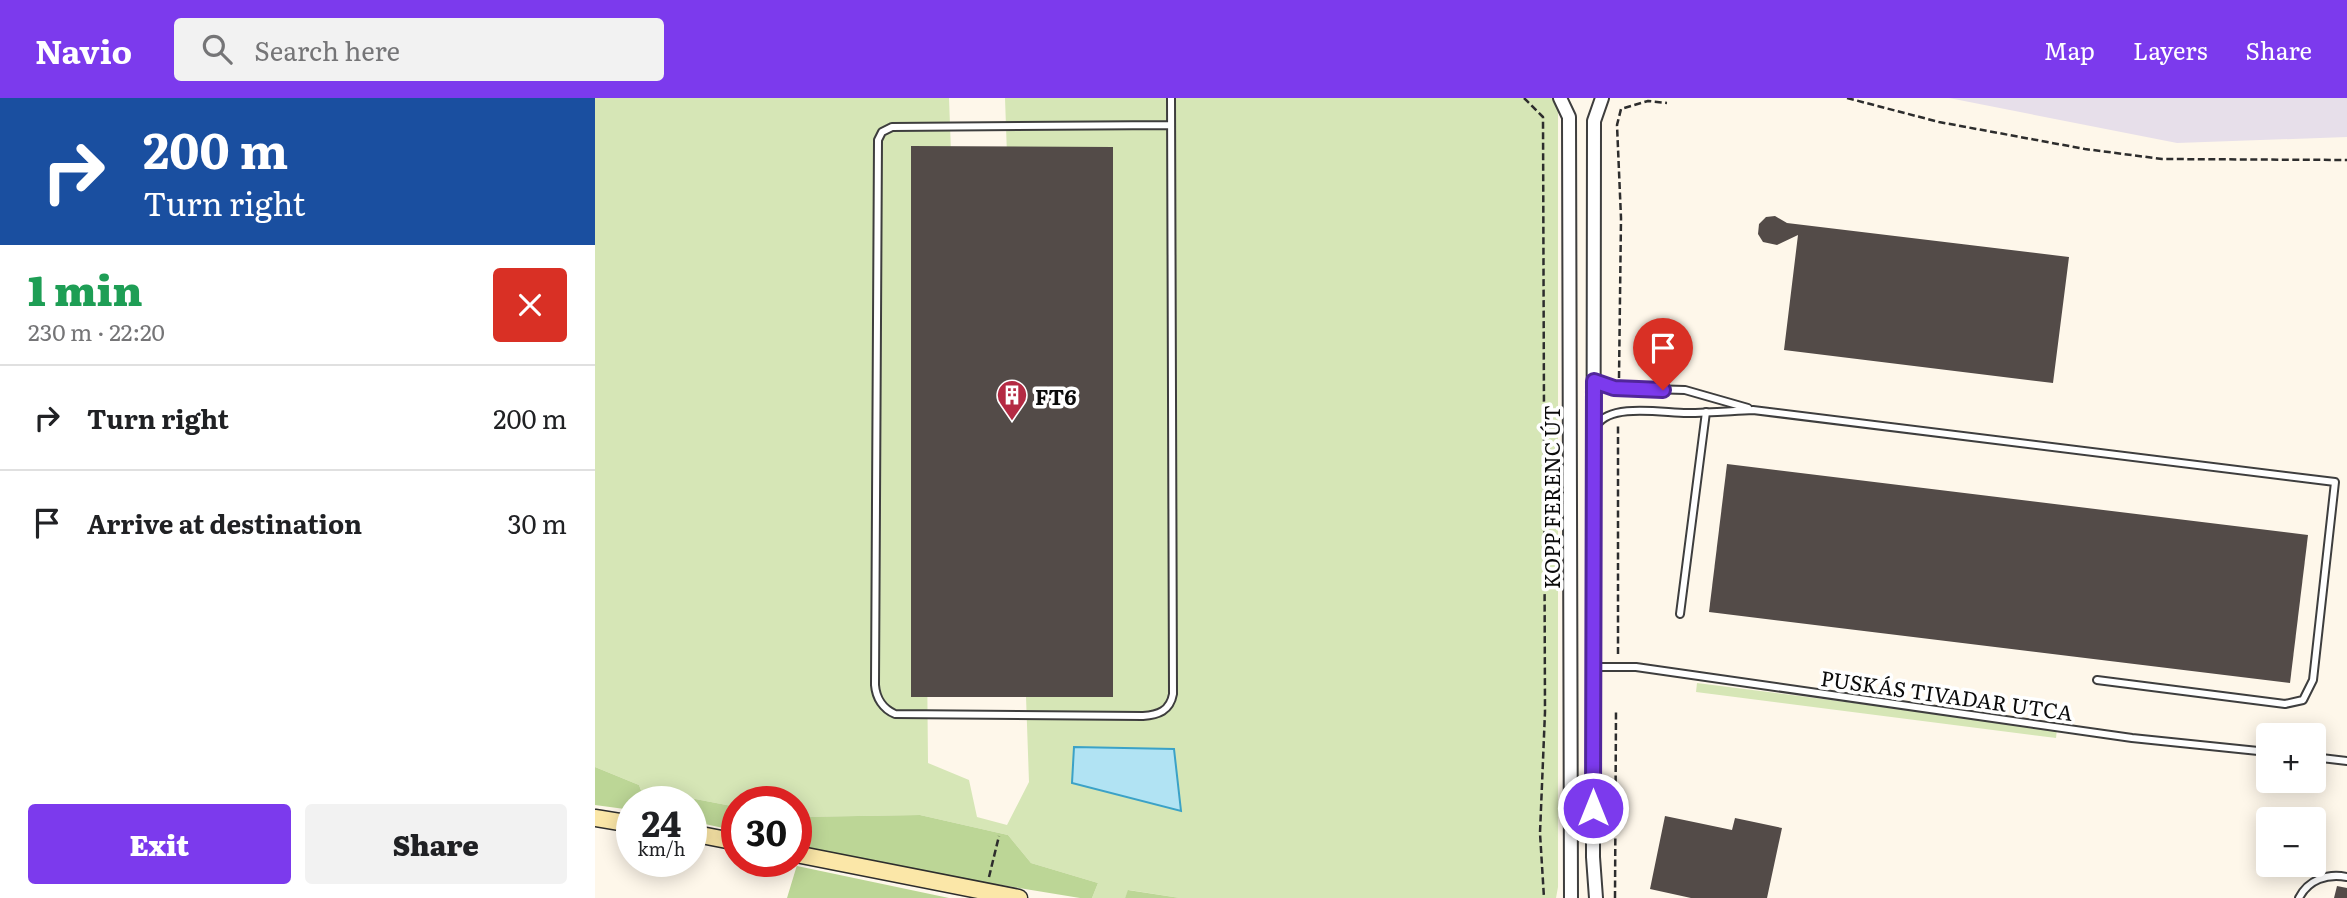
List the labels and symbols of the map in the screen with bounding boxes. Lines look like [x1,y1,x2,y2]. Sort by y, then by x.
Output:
pin [1633,318,1693,390]
building icon: FT6 [995,378,1029,422]
place label: FT6 [1035,380,1076,411]
street label: KOPP FERENC ÚT [1535,405,1566,589]
street label: PUSKÁS TIVADAR UTCA [1819,661,2076,727]
position arrow [1556,771,1630,845]
speed limit sign: 30 [721,786,812,877]

